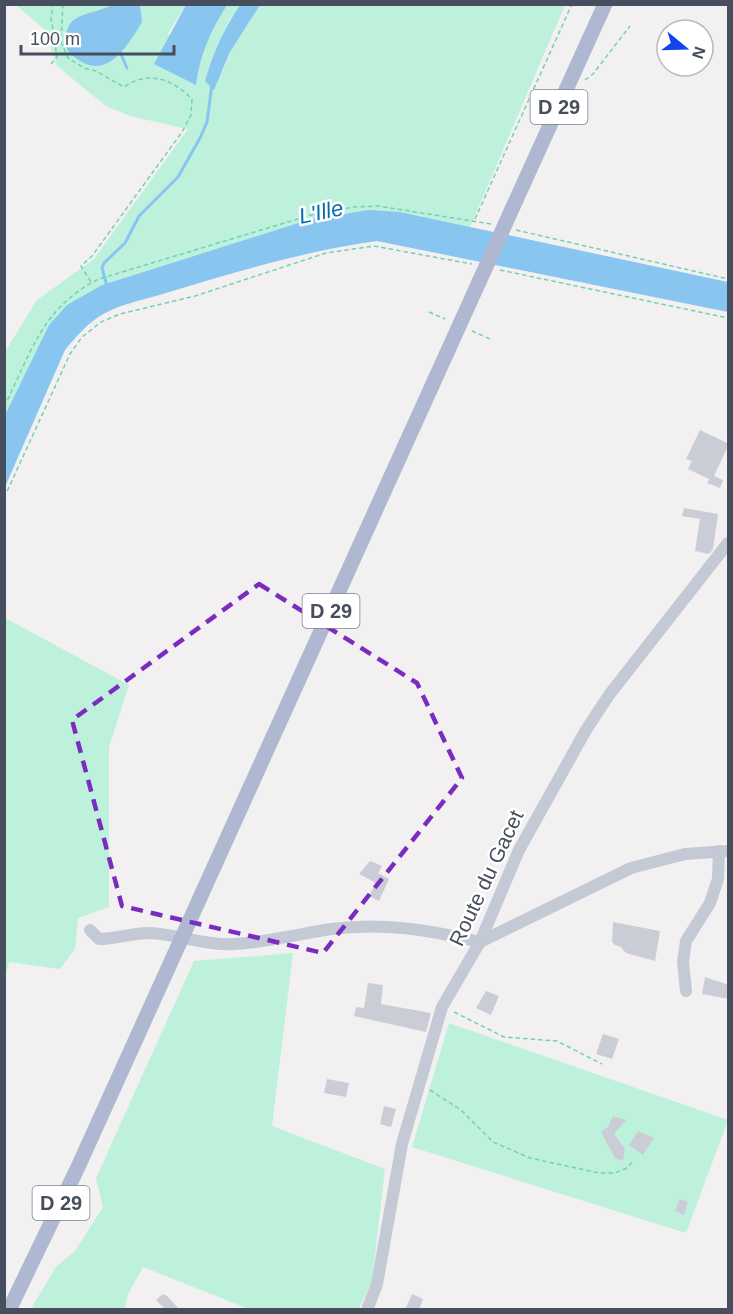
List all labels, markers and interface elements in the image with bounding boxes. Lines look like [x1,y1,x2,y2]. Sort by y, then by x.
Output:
scale bar [21,18,174,56]
north arrow [655,18,715,78]
text: 100 m [30,29,80,49]
text: N [689,44,709,61]
road number: D 29 [530,90,588,124]
water label: L'Ille [297,195,345,229]
road number: D 29 [302,594,360,628]
street label: Route du Gacet [444,806,528,950]
road number: D 29 [32,1186,90,1220]

